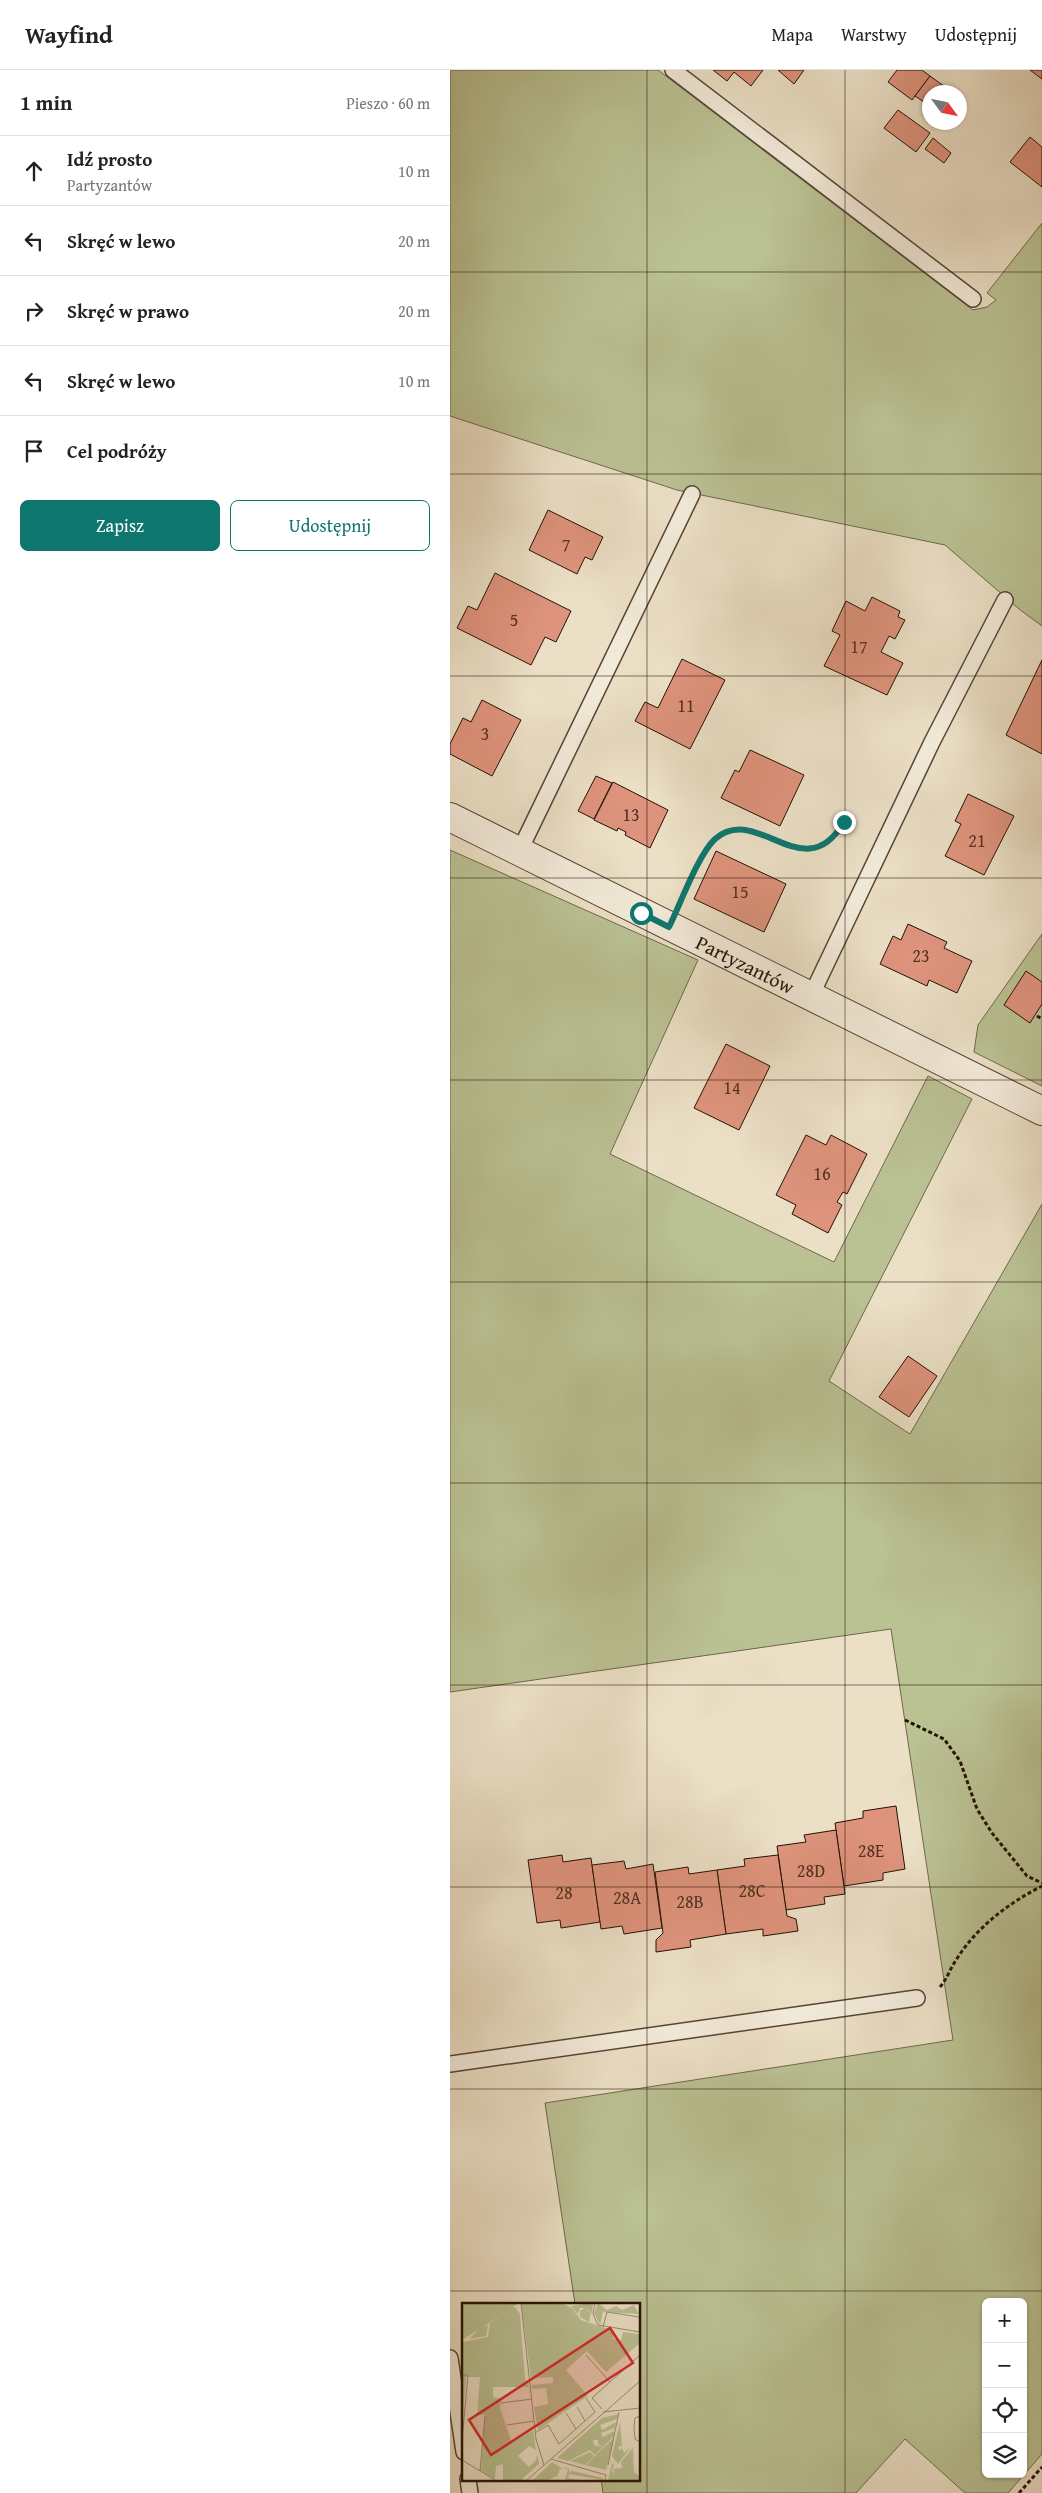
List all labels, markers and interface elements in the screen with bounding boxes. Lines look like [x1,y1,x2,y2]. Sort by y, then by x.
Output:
text: Wayfind [25,17,113,52]
text: Mapa [771,21,813,48]
text: Warstwy [841,21,907,48]
text: Udostępnij [935,21,1017,48]
north arrow [922,85,967,130]
text: 1 min [20,87,72,118]
text: Pieszo · 60 m [346,91,430,115]
text: Idź prosto [67,145,152,173]
icon: ahead [20,157,48,185]
text: 10 m [398,159,430,183]
text: Partyzantów [67,173,152,197]
icon: left [20,227,48,255]
text: Skręć w lewo [67,227,175,255]
text: 20 m [398,229,430,253]
icon: right [20,297,48,325]
text: Skręć w prawo [67,297,189,325]
text: 20 m [398,299,430,323]
icon: left [20,367,48,395]
text: Skręć w lewo [67,367,175,395]
text: 10 m [398,369,430,393]
icon: arrive [20,437,48,465]
text: Cel podróży [67,437,167,465]
button: Zapisz [20,500,220,551]
button: Udostępnij [230,500,430,551]
house number: 7 [562,531,570,558]
house number: 5 [510,606,518,633]
house number: 17 [850,633,868,660]
house number: 11 [677,692,695,719]
house number: 3 [481,720,489,747]
house number: 13 [622,801,640,828]
route end [833,811,856,834]
house number: 21 [968,827,986,854]
house number: 15 [731,878,749,905]
route start [630,902,653,925]
street label: Partyzantów [691,927,800,1001]
house number: 23 [912,942,930,969]
house number: 14 [723,1074,741,1101]
house number: 16 [813,1160,831,1187]
house number: 28E [858,1837,884,1864]
house number: 28D [797,1857,825,1884]
house number: 28C [738,1877,766,1904]
house number: 28 [555,1879,573,1906]
house number: 28A [613,1884,641,1911]
house number: 28B [676,1888,704,1915]
map controls [982,2298,1027,2478]
button: + [982,2298,1027,2343]
inset map [462,2303,640,2480]
button: − [982,2343,1027,2388]
button: locate [982,2388,1027,2433]
button: layers [982,2433,1027,2478]

